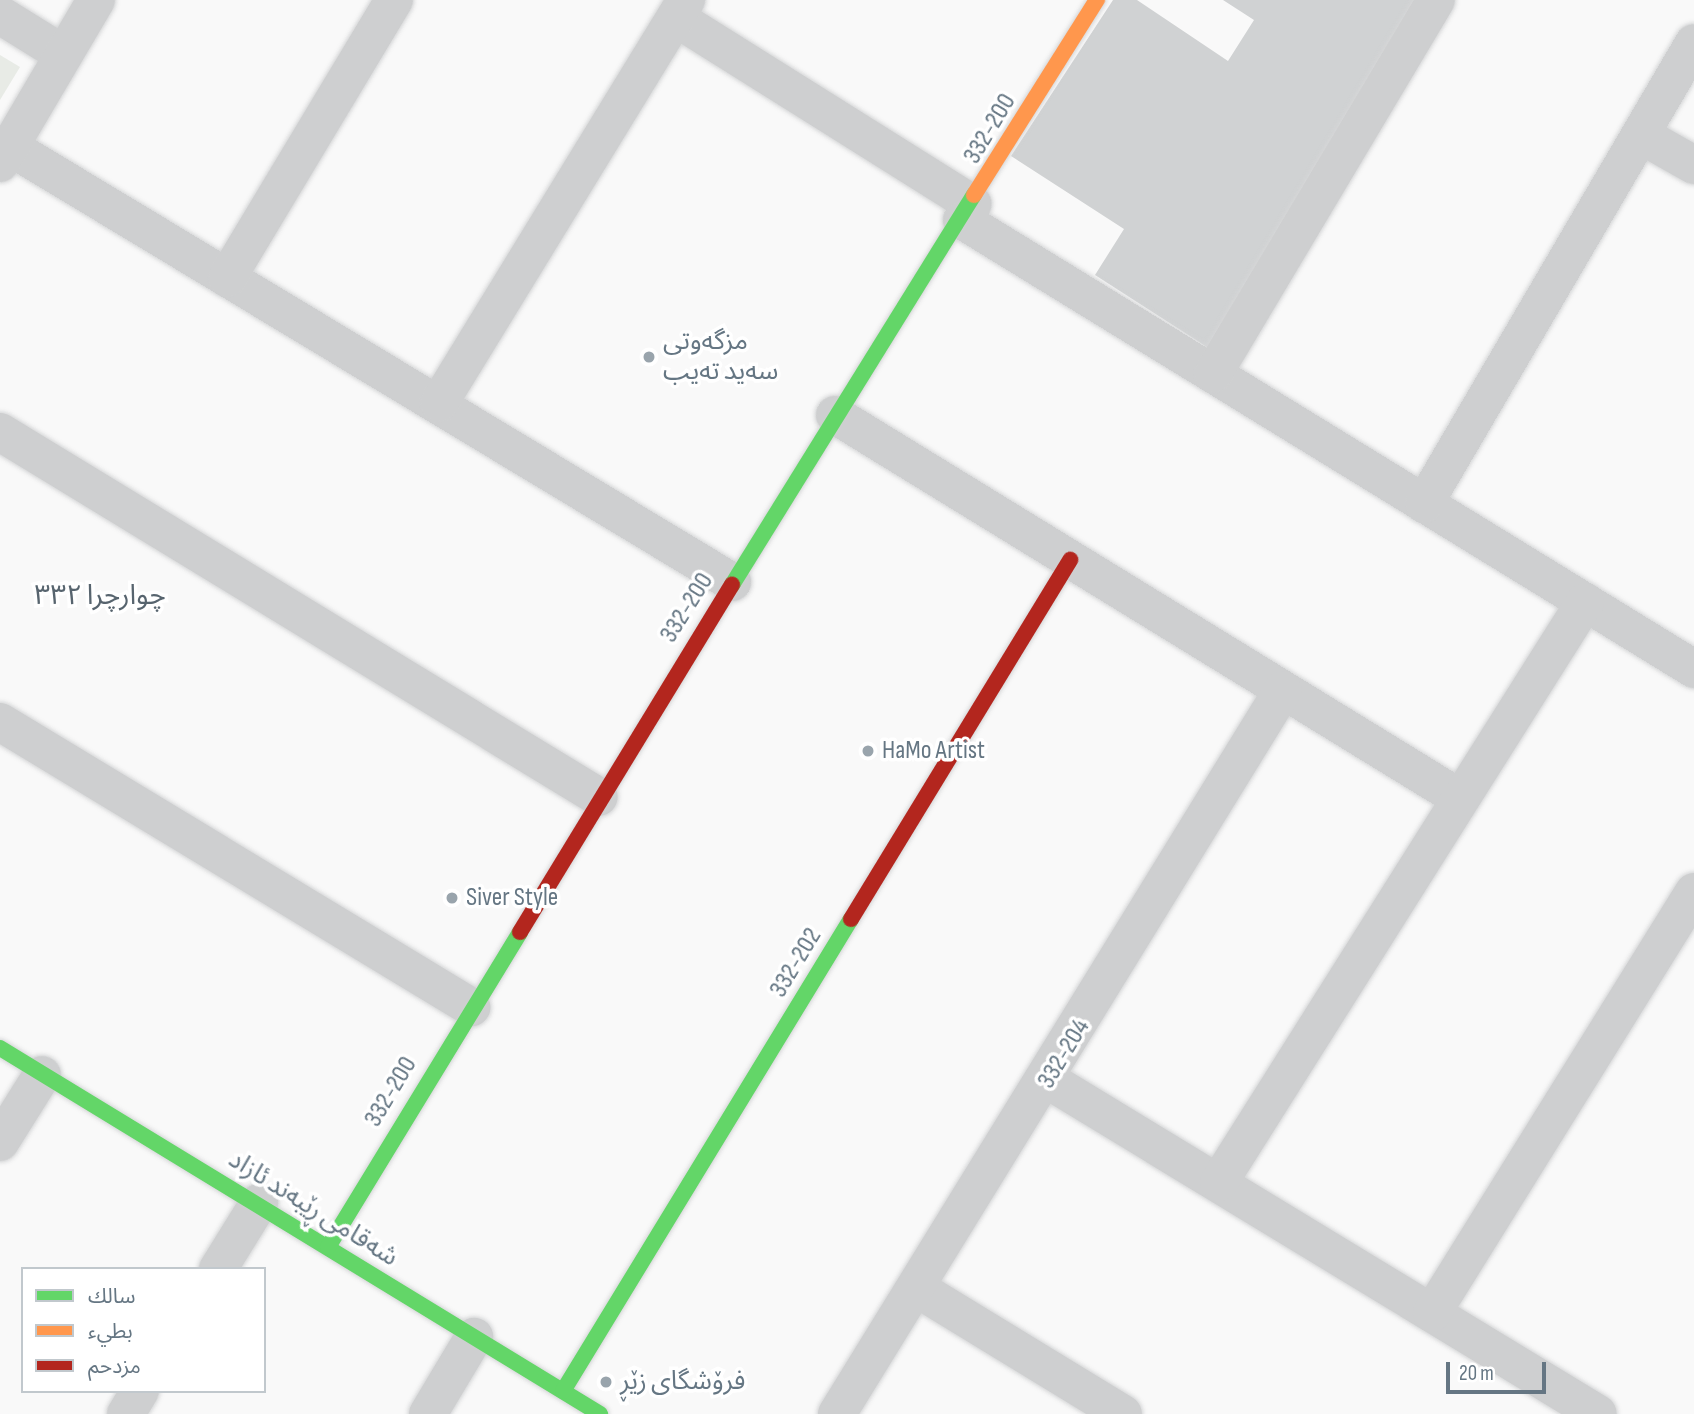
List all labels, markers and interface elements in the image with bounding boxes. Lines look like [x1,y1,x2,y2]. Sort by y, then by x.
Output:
street label: 332-200 [957,88,1023,170]
place label: مزگەوتی سەید تەیب [663,326,778,388]
marker: مزگەوتی سەید تەیب [641,349,657,365]
street label: 332-200 [654,567,720,649]
district label: چوارچرا ٣٣٢ [34,579,166,613]
place label: HaMo Artist [882,735,985,767]
marker: HaMo Artist [860,743,876,759]
place label: Siver Style [466,882,558,914]
marker: Siver Style [444,890,460,906]
street label: 332-202 [763,923,829,1003]
street label: 332-204 [1031,1014,1097,1094]
street label: 332-200 [358,1051,424,1133]
street label: شەقامی ڕێبەند ئازاد [222,1144,404,1274]
legend [21,1267,266,1393]
text: سالك [88,1284,135,1309]
text: بطيء [88,1319,133,1344]
scale bar [1449,1348,1549,1392]
text: مزدحم [88,1354,141,1379]
text: 20 m [1459,1361,1494,1386]
place label: فرۆشگای زێڕ [620,1366,745,1398]
marker: فرۆشگای زێڕ [598,1374,614,1390]

